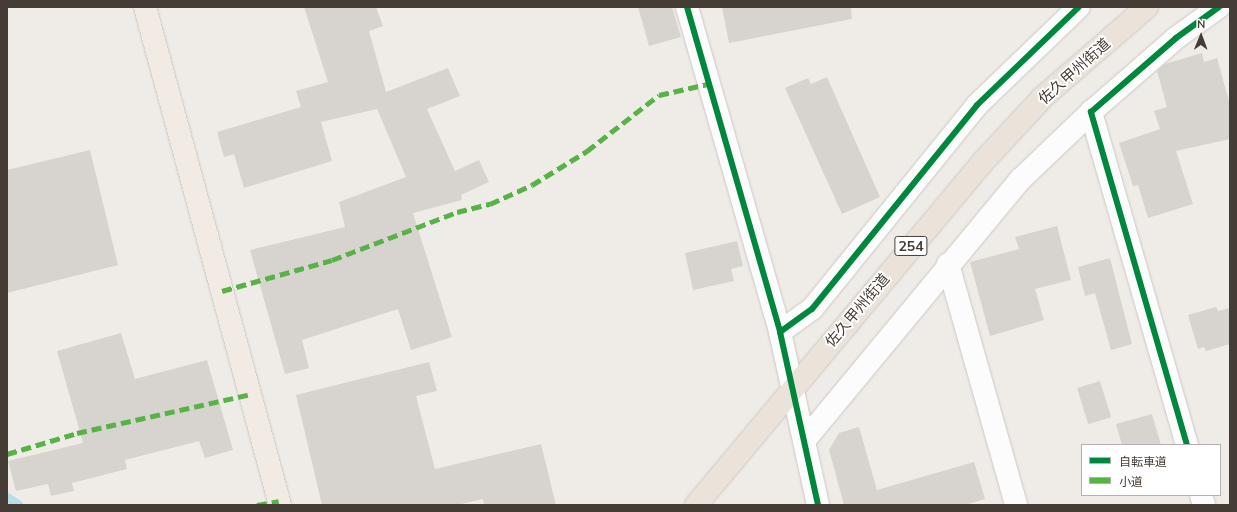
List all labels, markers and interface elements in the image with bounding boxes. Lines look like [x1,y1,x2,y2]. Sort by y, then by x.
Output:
north arrow [1181,16,1221,56]
text: N [1197,17,1205,31]
street label: 佐久甲州街道 [1035,34,1113,108]
road number: 254 [894,234,928,258]
street label: 佐久甲州街道 [821,270,893,350]
legend [1081,444,1221,496]
text: 自転車道 [1119,454,1167,469]
text: 小道 [1119,474,1143,489]

